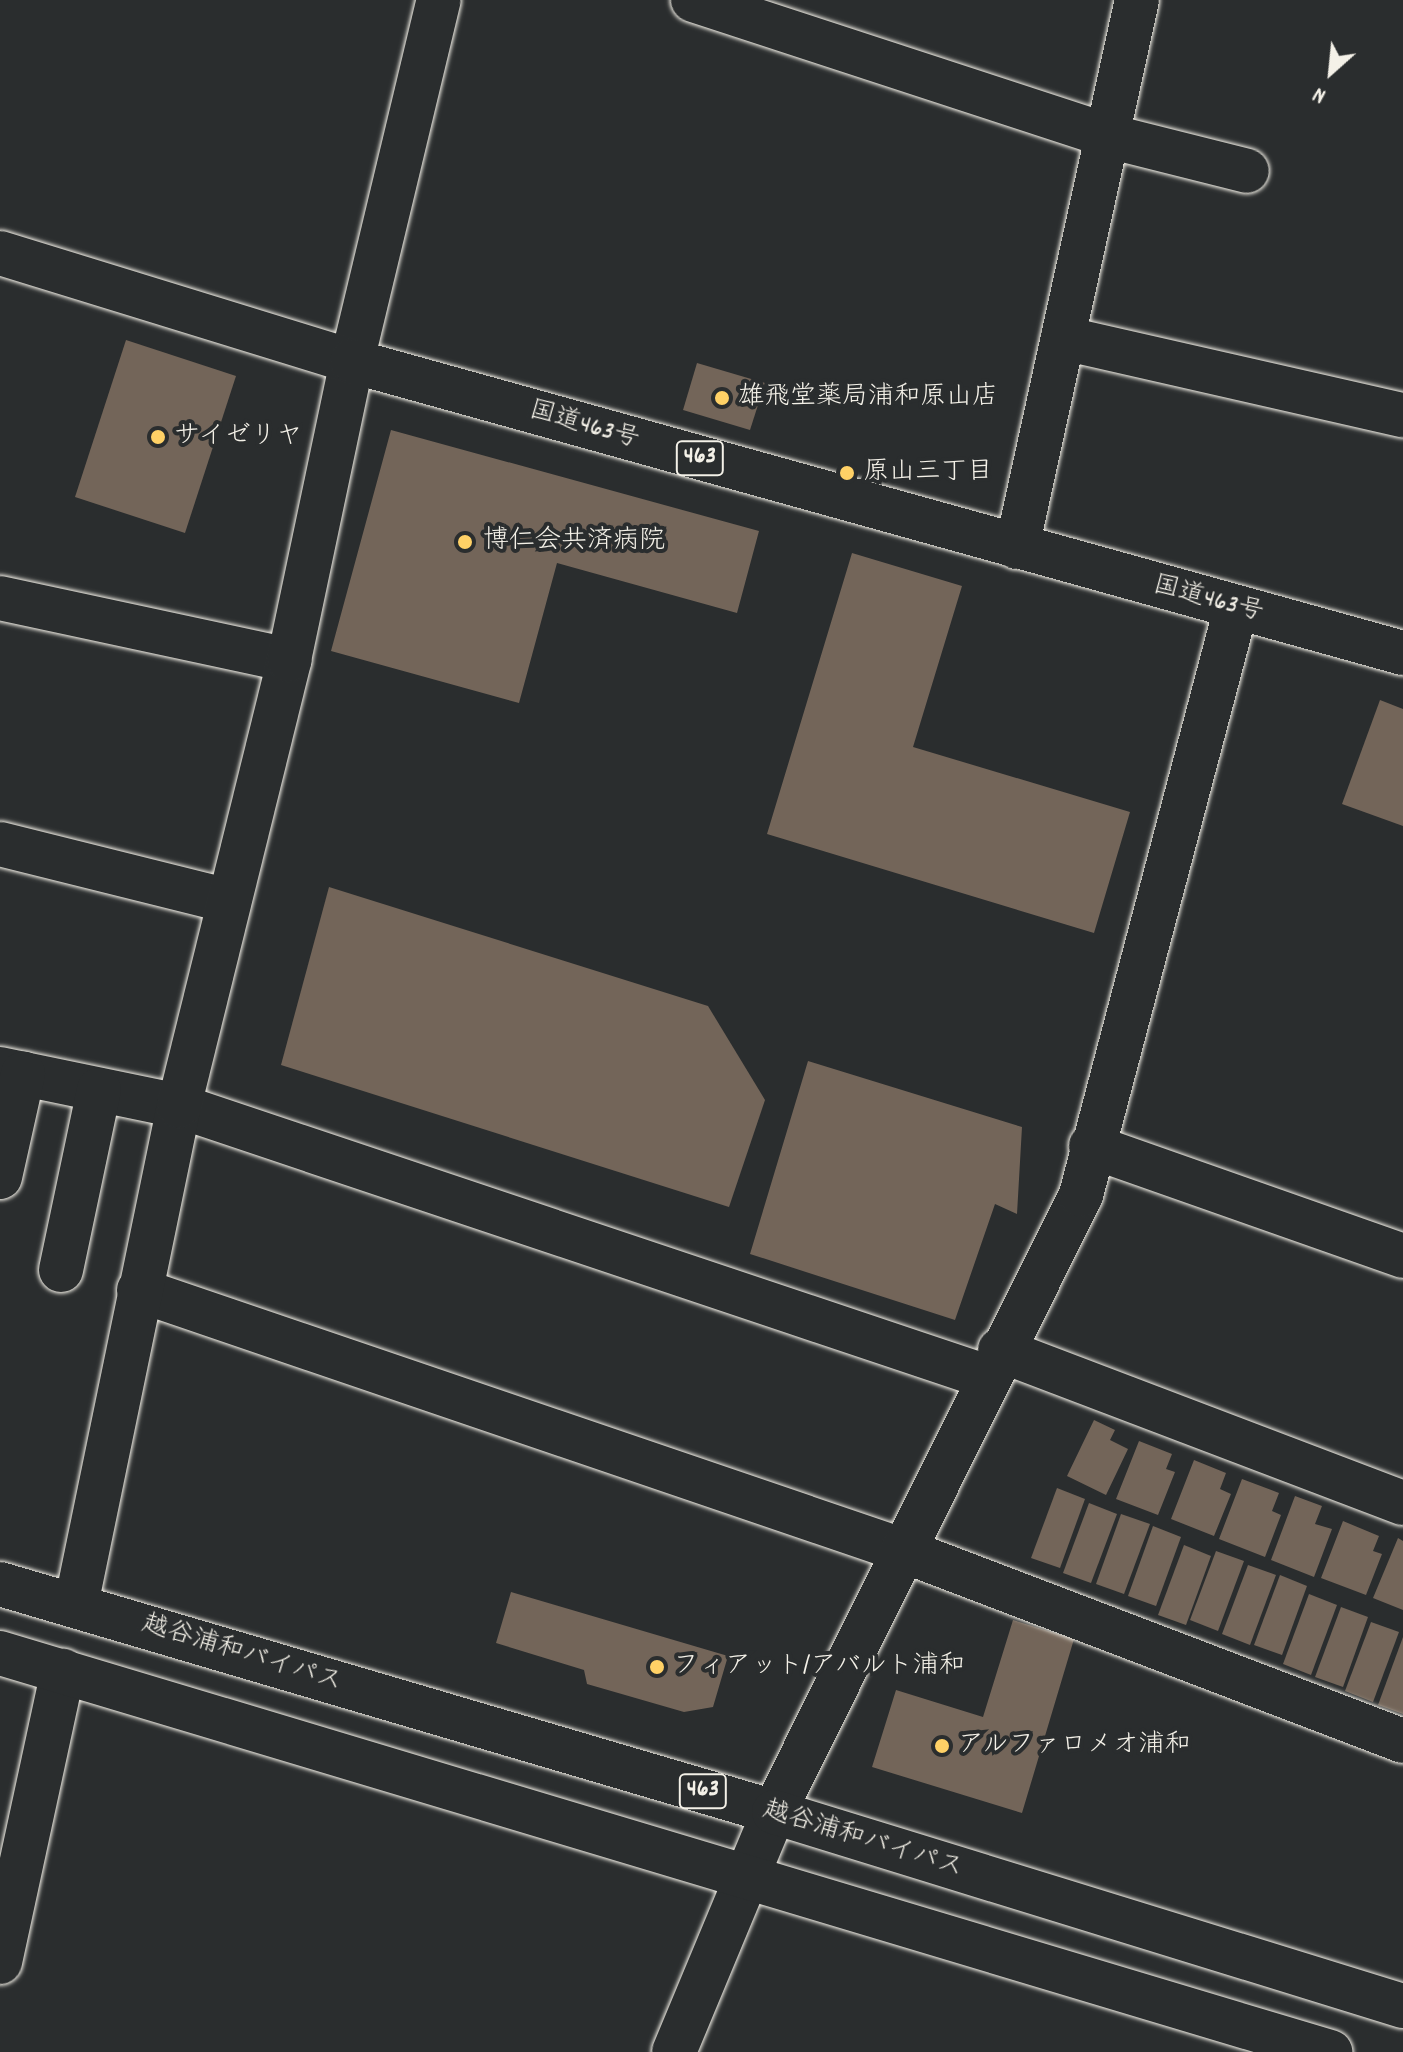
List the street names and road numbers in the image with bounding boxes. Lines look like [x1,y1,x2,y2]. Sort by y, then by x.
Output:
street label: 国道463号 [525,395,643,457]
road number: 463 [674,438,726,478]
street label: 国道463号 [1149,570,1267,630]
street label: 越谷浦和バイパス [138,1609,346,1699]
road number: 463 [677,1771,729,1811]
street label: 越谷浦和バイパス [759,1795,967,1885]

